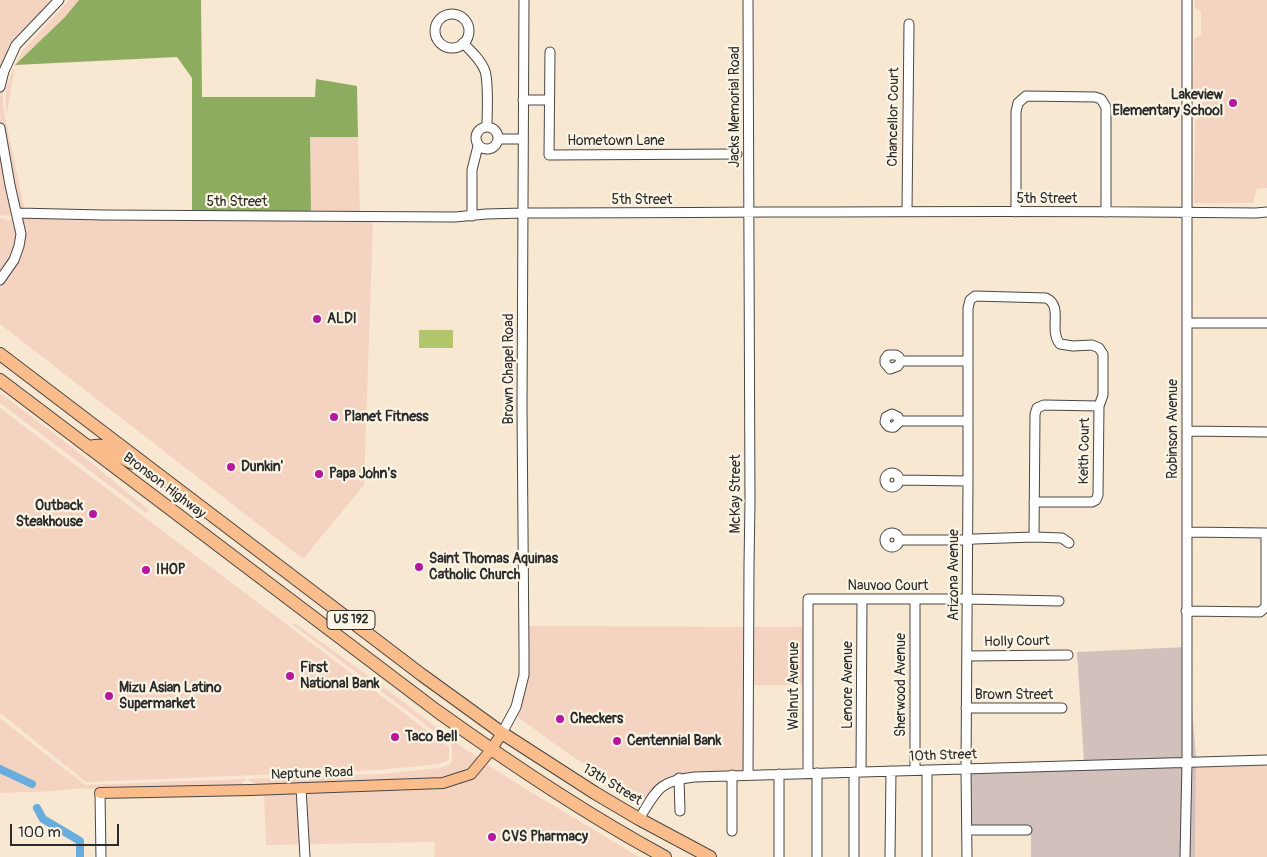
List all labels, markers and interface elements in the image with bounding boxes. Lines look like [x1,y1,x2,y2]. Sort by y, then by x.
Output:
street label: Jacks Memorial Road [727,46,743,168]
street label: Chancellor Court [885,67,903,167]
place label: Lakeview Elementary School [1112,87,1223,120]
marker: Lakeview Elementary School [1227,97,1239,109]
street label: Hometown Lane [567,133,665,149]
street label: 5th Street [1017,191,1077,207]
street label: 5th Street [612,192,672,208]
street label: 5th Street [207,194,267,210]
place label: ALDI [327,311,357,327]
marker: ALDI [311,313,323,325]
street label: Brown Chapel Road [501,313,517,425]
street label: Robinson Avenue [1165,379,1181,479]
place label: Planet Fitness [344,409,429,425]
marker: Planet Fitness [328,411,340,423]
street label: Keith Court [1076,417,1094,485]
street label: Bronson Highway [119,449,209,523]
street label: McKay Street [728,454,744,534]
place label: Dunkin' [241,459,283,475]
marker: Dunkin' [225,461,237,473]
place label: Papa John's [329,466,397,482]
marker: Papa John's [313,468,325,480]
place label: Outback Steakhouse [16,498,83,530]
marker: Outback Steakhouse [87,508,99,520]
street label: Arizona Avenue [946,529,962,621]
place label: Saint Thomas Aquinas Catholic Church [429,551,558,584]
marker: Saint Thomas Aquinas Catholic Church [413,561,425,573]
place label: IHOP [156,562,185,578]
marker: IHOP [140,564,152,576]
street label: Nauvoo Court [848,578,928,594]
road number: US 192 [327,610,375,630]
street label: Sherwood Avenue [893,633,909,737]
street label: Holly Court [984,633,1050,651]
street label: Lenore Avenue [840,641,856,729]
street label: Walnut Avenue [786,642,802,730]
place label: First National Bank [300,660,380,692]
marker: First National Bank [284,670,296,682]
place label: Mizu Asian Latino Supermarket [119,680,222,712]
street label: Brown Street [975,687,1053,703]
marker: Mizu Asian Latino Supermarket [103,690,115,702]
place label: Checkers [570,711,623,727]
marker: Checkers [554,713,566,725]
place label: Taco Bell [405,729,458,745]
marker: Taco Bell [389,731,401,743]
place label: Centennial Bank [627,733,721,749]
marker: Centennial Bank [611,735,623,747]
street label: 10th Street [909,746,977,766]
street label: 13th Street [579,761,645,809]
street label: Neptune Road [270,764,354,784]
scale bar [12,814,121,846]
text: 100 m [18,823,61,842]
place label: CVS Pharmacy [502,829,588,845]
marker: CVS Pharmacy [486,831,498,843]

